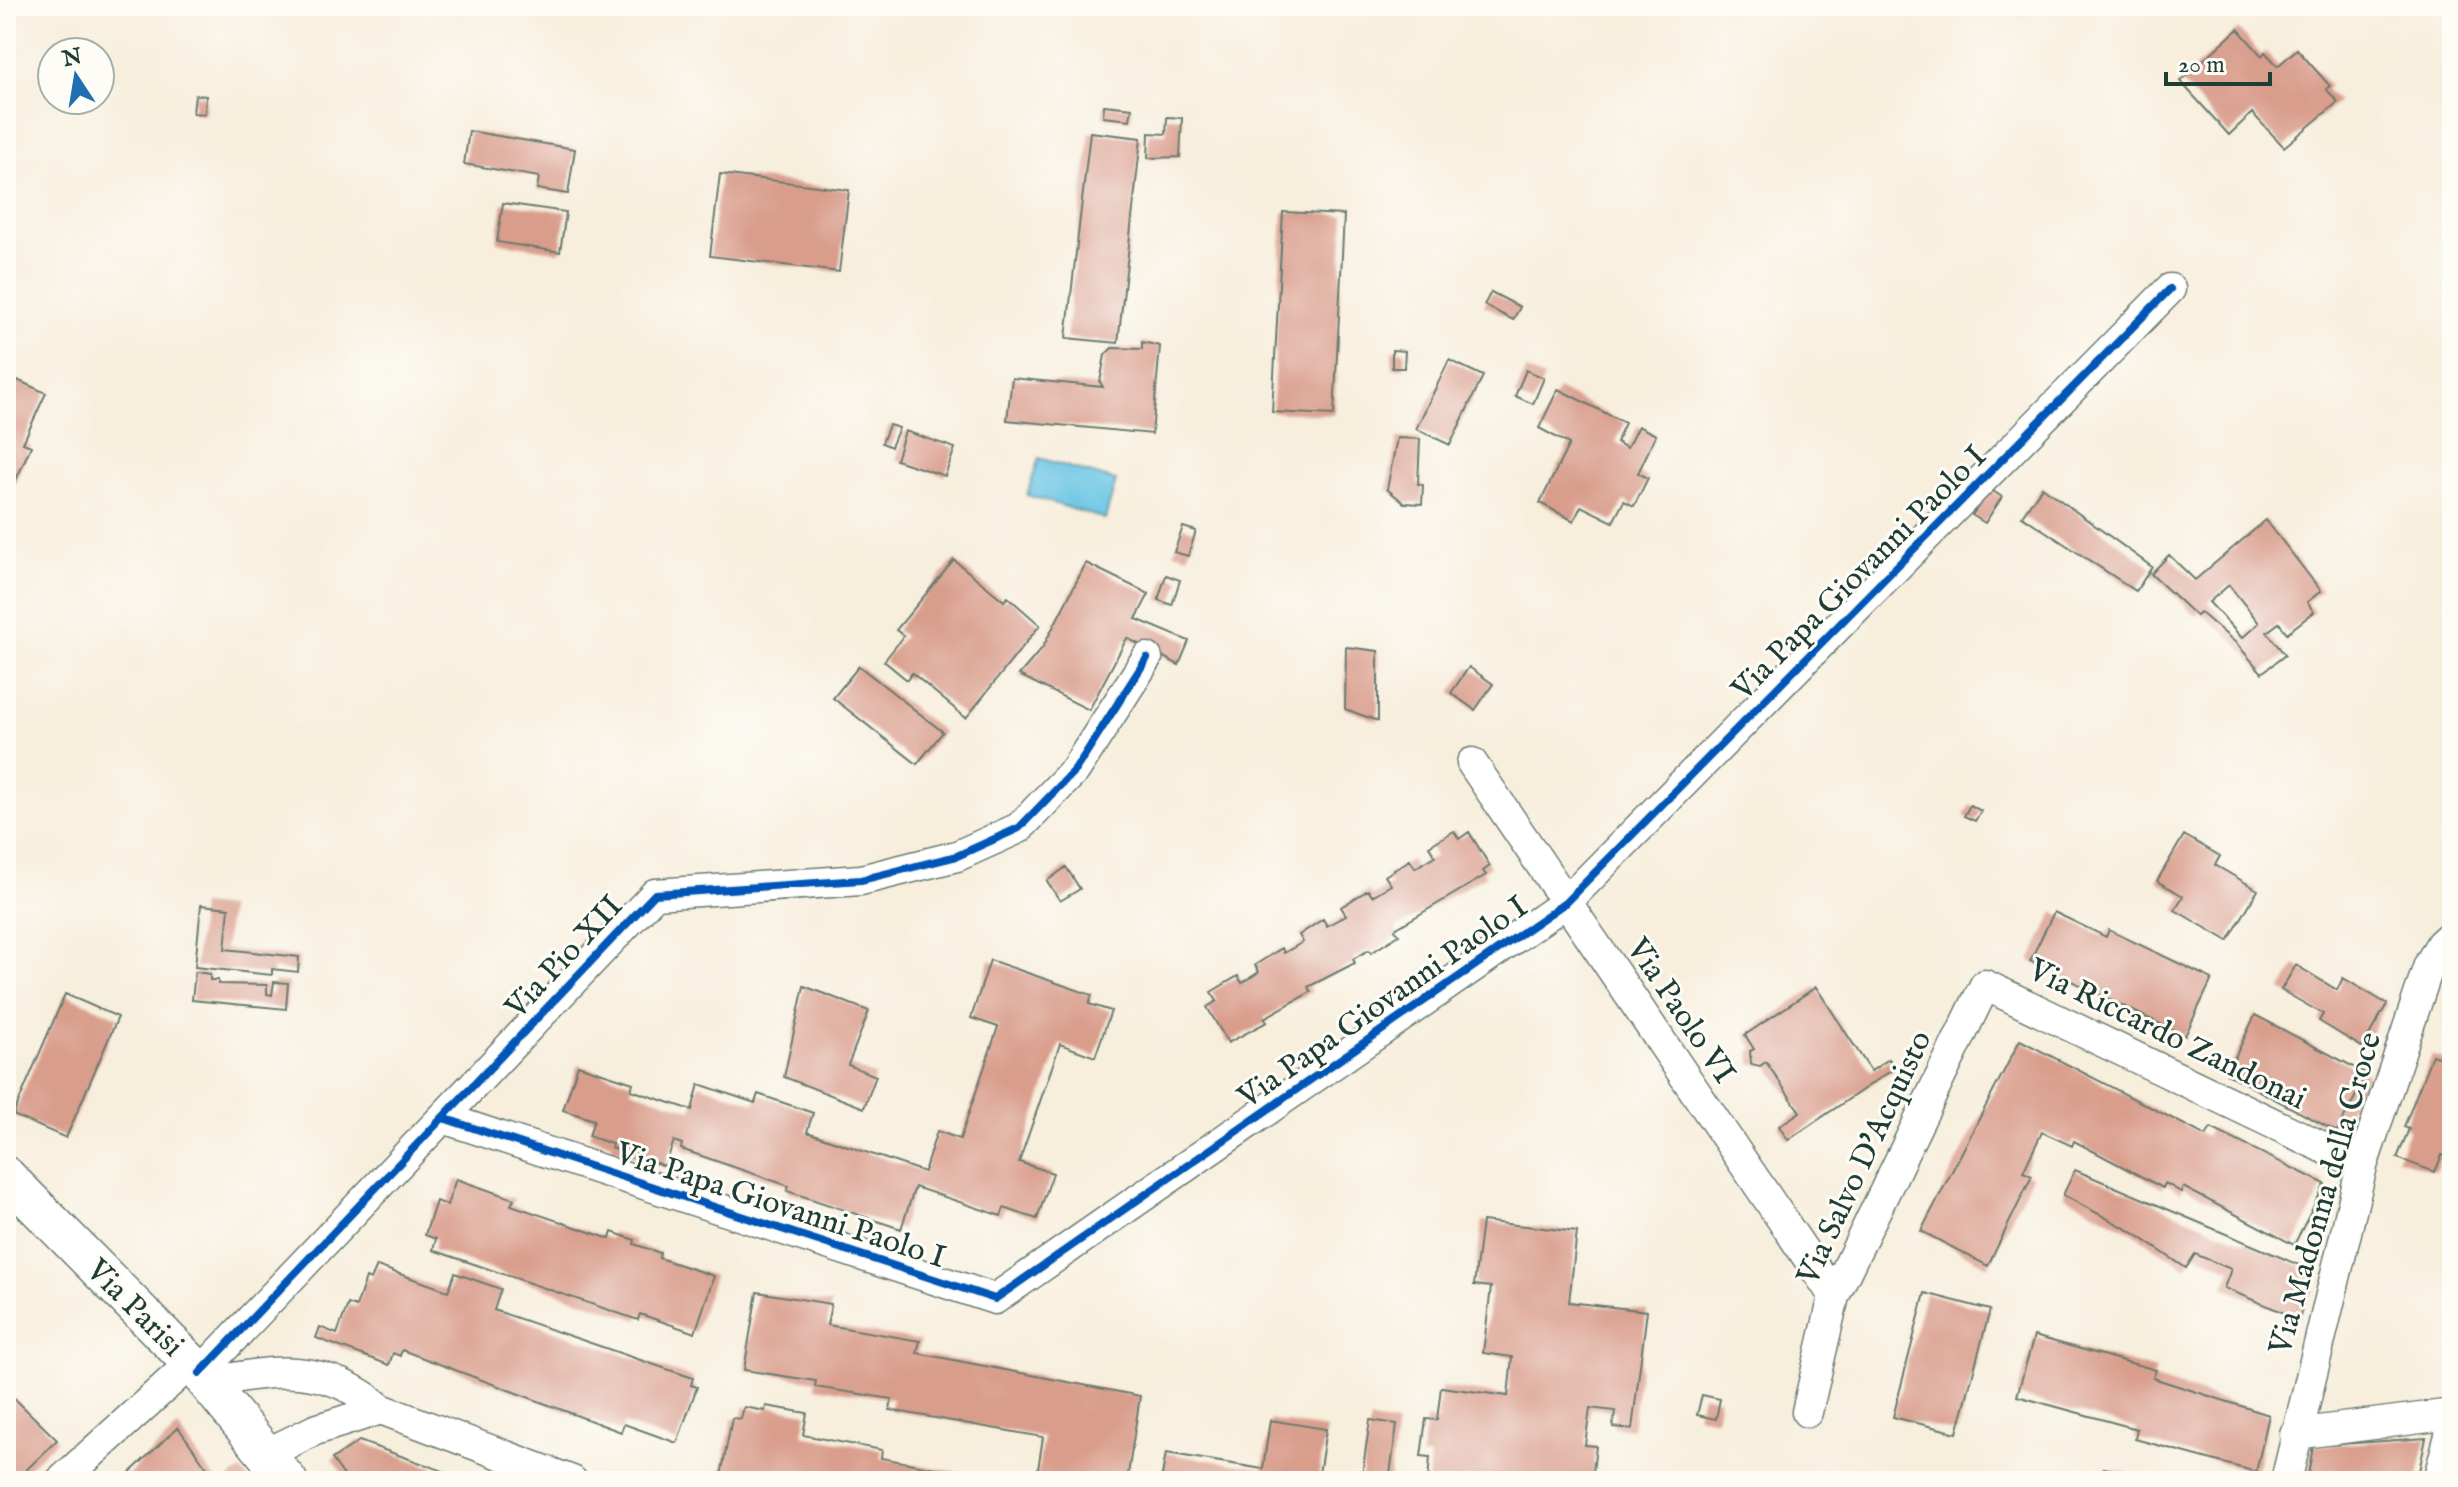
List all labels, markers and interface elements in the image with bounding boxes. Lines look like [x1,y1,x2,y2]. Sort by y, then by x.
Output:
north arrow [36,36,116,116]
scale bar [2166,36,2270,86]
text: N [59,43,84,74]
text: 20 m [2178,50,2225,81]
street label: Via Papa Giovanni Paolo I [1723,437,1996,711]
street label: Via Pio XII [496,887,633,1029]
street label: Via Papa Giovanni Paolo I [1230,887,1536,1119]
street label: Via Paolo VI [1616,930,1744,1092]
street label: Via Riccardo Zandonai [2020,950,2313,1120]
street label: Via Salvo D'Acquisto [1788,1024,1942,1293]
street label: Via Madonna della Croce [2260,1028,2392,1361]
street label: Via Papa Giovanni Paolo I [609,1133,950,1279]
street label: Via Parisi [76,1250,192,1367]

